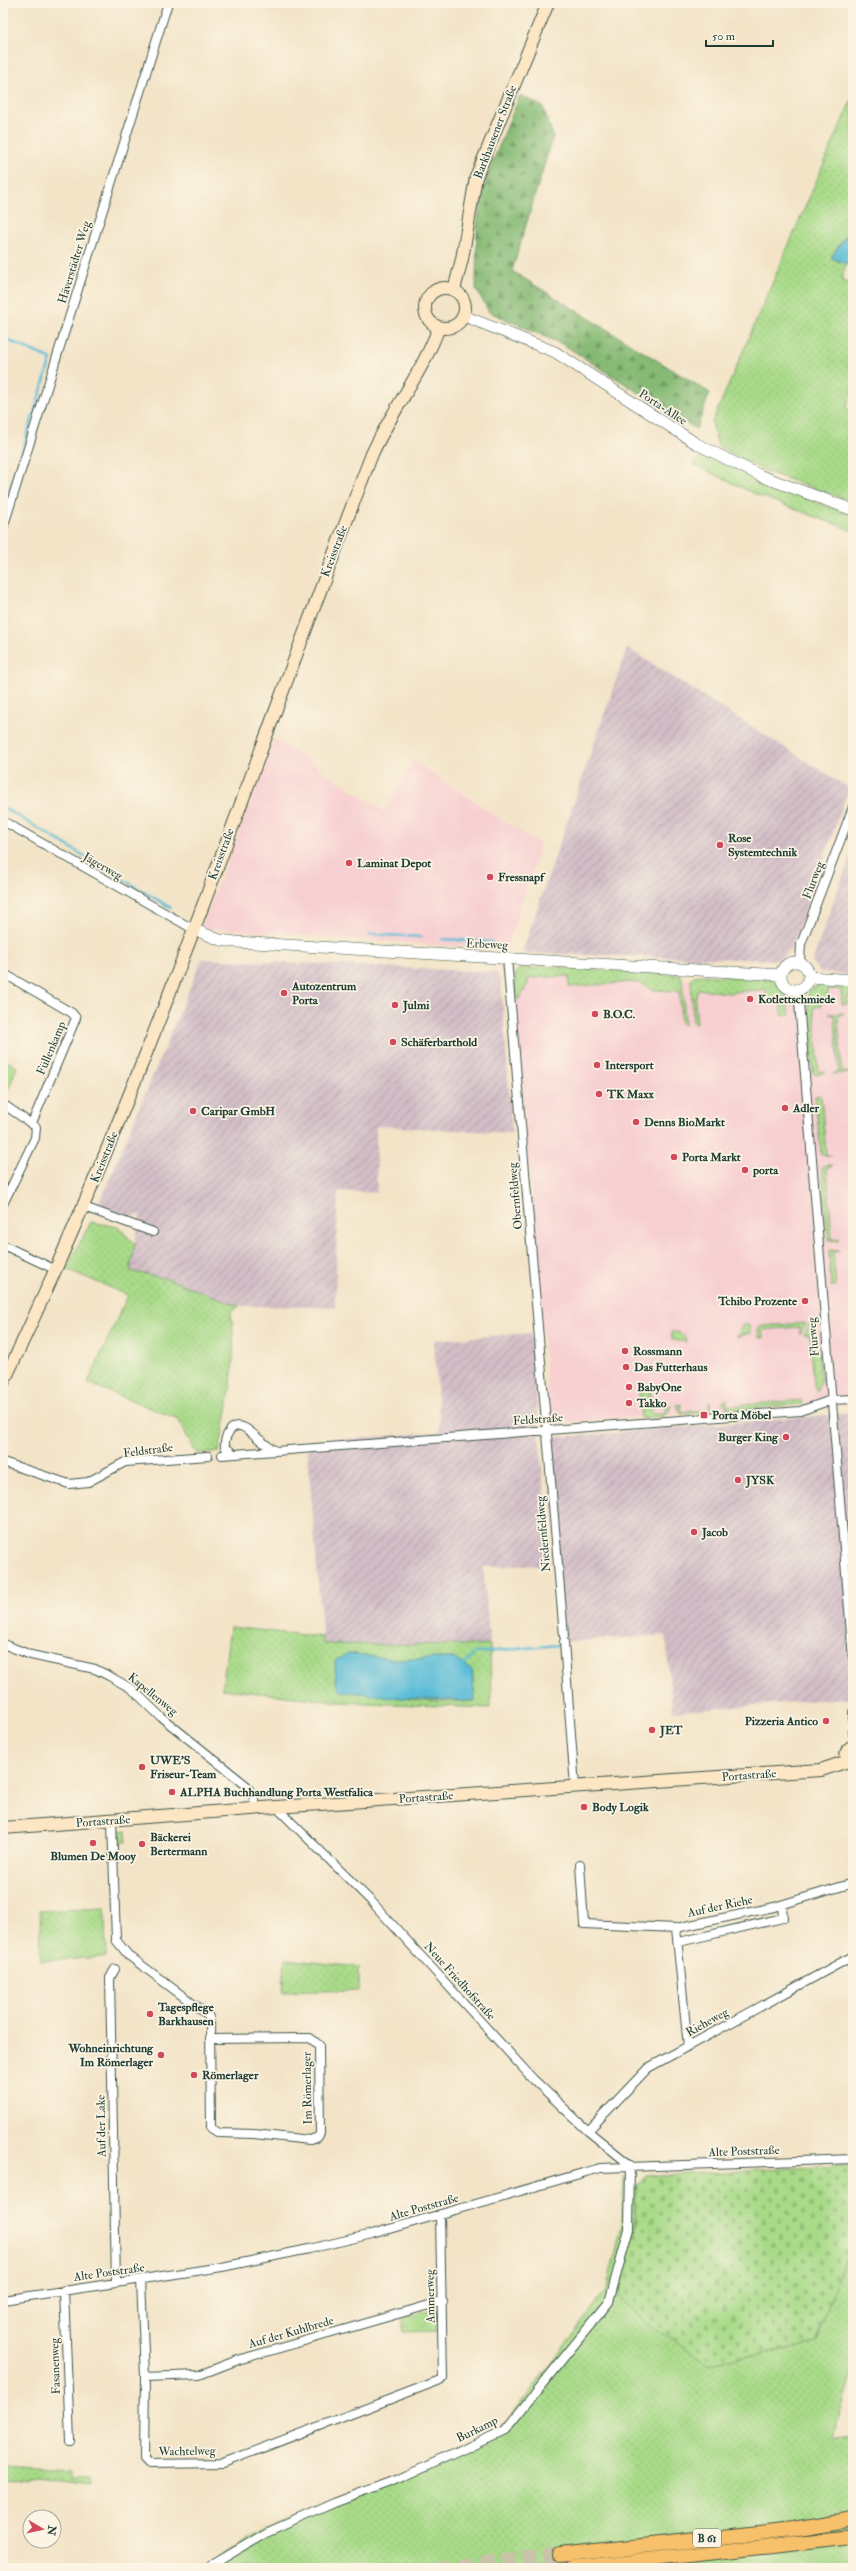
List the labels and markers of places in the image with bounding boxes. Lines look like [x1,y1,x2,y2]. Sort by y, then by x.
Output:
place label: Rose Systemtechnik [728,831,798,860]
marker: Rose Systemtechnik [715,840,725,850]
place label: Laminat Depot [357,856,431,871]
marker: Laminat Depot [344,858,354,868]
place label: Fressnapf [498,870,546,885]
marker: Fressnapf [485,872,495,882]
place label: Autozentrum Porta [291,979,357,1008]
marker: Autozentrum Porta [279,988,289,998]
place label: Kotlettschmiede [758,992,836,1007]
marker: Kotlettschmiede [745,994,755,1004]
place label: Julmi [402,998,430,1013]
marker: Julmi [390,1000,400,1010]
place label: B.O.C. [603,1007,636,1022]
marker: B.O.C. [590,1009,600,1019]
place label: Schäferbarthold [401,1035,477,1050]
marker: Schäferbarthold [388,1037,398,1047]
place label: Intersport [605,1058,654,1073]
marker: Intersport [592,1060,602,1070]
place label: TK Maxx [606,1087,655,1102]
marker: TK Maxx [594,1089,604,1099]
place label: Adler [792,1101,820,1116]
marker: Adler [780,1103,790,1113]
place label: Caripar GmbH [201,1104,275,1119]
marker: Caripar GmbH [188,1106,198,1116]
place label: Denns BioMarkt [644,1115,725,1130]
marker: Denns BioMarkt [631,1117,641,1127]
place label: Porta Markt [682,1150,741,1165]
marker: Porta Markt [669,1152,679,1162]
place label: porta [752,1163,779,1178]
marker: porta [740,1165,750,1175]
place label: Tchibo Prozente [717,1294,798,1309]
marker: Tchibo Prozente [800,1296,810,1306]
place label: Rossmann [633,1344,683,1359]
marker: Rossmann [620,1346,630,1356]
place label: Das Futterhaus [634,1360,708,1375]
marker: Das Futterhaus [621,1362,631,1372]
place label: BabyOne [637,1380,683,1395]
marker: BabyOne [624,1382,634,1392]
place label: Takko [636,1396,667,1411]
marker: Takko [624,1398,634,1408]
place label: Porta Möbel [712,1408,772,1423]
marker: Porta Möbel [699,1410,709,1420]
place label: Burger King [718,1430,779,1445]
marker: Burger King [781,1432,791,1442]
place label: JYSK [745,1473,775,1488]
marker: JYSK [733,1475,743,1485]
place label: Jacob [701,1525,728,1540]
marker: Jacob [689,1527,699,1537]
place label: Pizzeria Antico [745,1714,818,1729]
marker: Pizzeria Antico [821,1716,831,1726]
place label: JET [659,1723,684,1738]
marker: JET [647,1725,657,1735]
place label: UWE'S Friseur-Team [150,1753,217,1782]
marker: UWE'S Friseur-Team [137,1762,147,1772]
place label: ALPHA Buchhandlung Porta Westfalica [179,1785,374,1800]
marker: ALPHA Buchhandlung Porta Westfalica [167,1787,177,1797]
place label: Body Logik [592,1800,649,1815]
marker: Body Logik [579,1802,589,1812]
place label: Bäckerei Bertermann [150,1830,208,1859]
marker: Blumen De Mooy [88,1838,98,1848]
marker: Bäckerei Bertermann [137,1839,147,1849]
place label: Blumen De Mooy [50,1849,136,1864]
place label: Tagespflege Barkhausen [157,2000,215,2029]
marker: Tagespflege Barkhausen [145,2009,155,2019]
place label: Wohneinrichtung Im Römerlager [67,2041,154,2070]
marker: Wohneinrichtung Im Römerlager [156,2050,166,2060]
place label: Römerlager [202,2068,259,2083]
marker: Römerlager [189,2070,199,2080]

